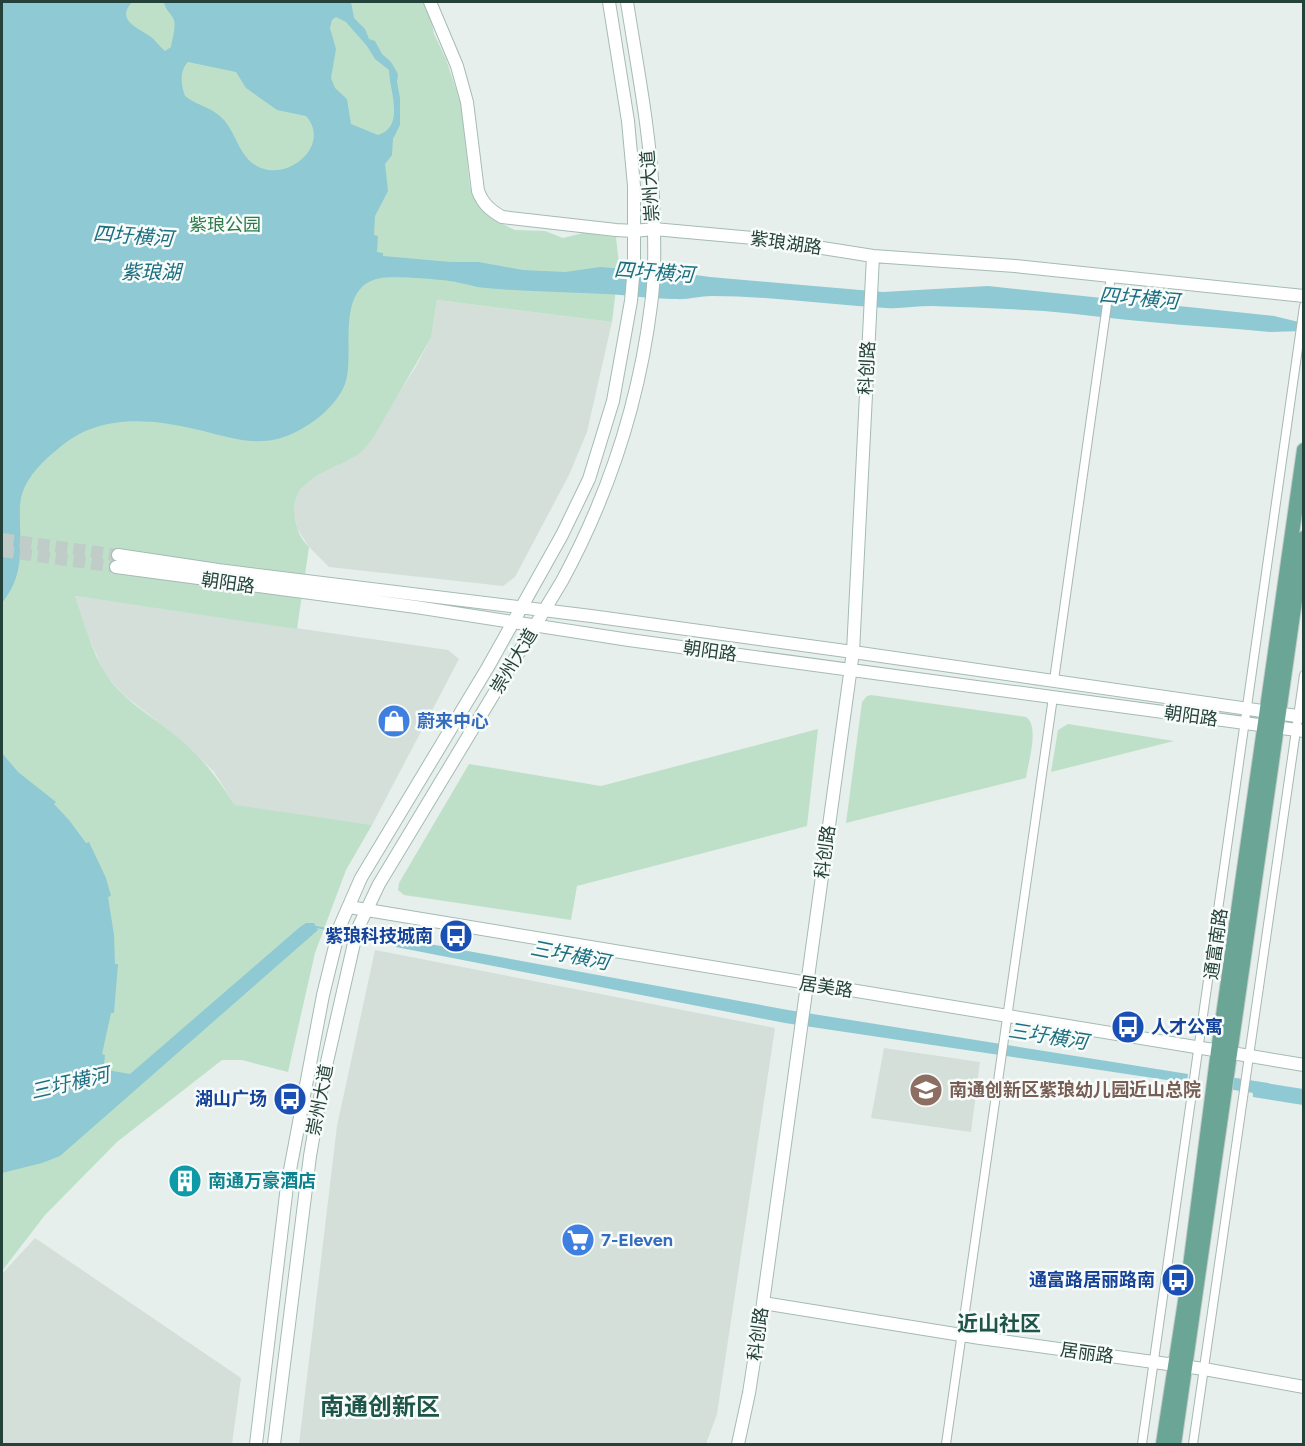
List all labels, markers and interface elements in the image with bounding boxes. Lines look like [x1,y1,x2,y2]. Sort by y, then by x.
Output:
street label: 崇州大道 [637,149,663,223]
park label: 紫琅公园 [189,214,261,236]
water label: 四圩横河 [92,221,178,251]
street label: 紫琅湖路 [749,227,823,259]
water label: 四圩横河 [613,257,699,287]
water label: 紫琅湖 [121,260,184,284]
water label: 四圩横河 [1098,283,1184,314]
street label: 科创路 [855,340,879,396]
street label: 朝阳路 [200,568,256,598]
street label: 崇州大道 [486,624,542,698]
street label: 朝阳路 [682,636,738,666]
street label: 朝阳路 [1163,701,1219,731]
shop icon: 蔚来中心 [376,703,412,739]
place label: 蔚来中心 [417,710,489,732]
street label: 科创路 [810,824,840,880]
street label: 通富南路 [1200,907,1232,981]
bus stop icon: 紫琅科技城南 [438,918,474,954]
place label: 紫琅科技城南 [325,925,433,947]
water label: 三圩横河 [528,936,615,975]
street label: 居美路 [798,972,854,1002]
bus stop icon: 人才公寓 [1110,1009,1146,1045]
place label: 人才公寓 [1151,1016,1223,1038]
water label: 三圩横河 [1007,1018,1093,1055]
water label: 三圩横河 [28,1061,116,1104]
street label: 崇州大道 [302,1063,338,1137]
school or university icon: 南通创新区紫琅幼儿园近山总院 [908,1072,944,1108]
place label: 南通创新区紫琅幼儿园近山总院 [949,1079,1201,1101]
bus stop icon: 湖山广场 [272,1081,308,1117]
place label: 湖山广场 [195,1088,267,1110]
building icon: 南通万豪酒店 [167,1163,203,1199]
place label: 南通万豪酒店 [208,1170,316,1192]
supermarket icon: 7-Eleven [560,1222,596,1258]
place label: 7-Eleven [601,1229,673,1251]
bus stop icon: 通富路居丽路南 [1160,1262,1196,1298]
place label: 通富路居丽路南 [1029,1269,1155,1291]
street label: 科创路 [743,1306,773,1362]
district label: 近山社区 [957,1311,1041,1336]
street label: 居丽路 [1059,1338,1115,1368]
district label: 南通创新区 [320,1392,440,1421]

